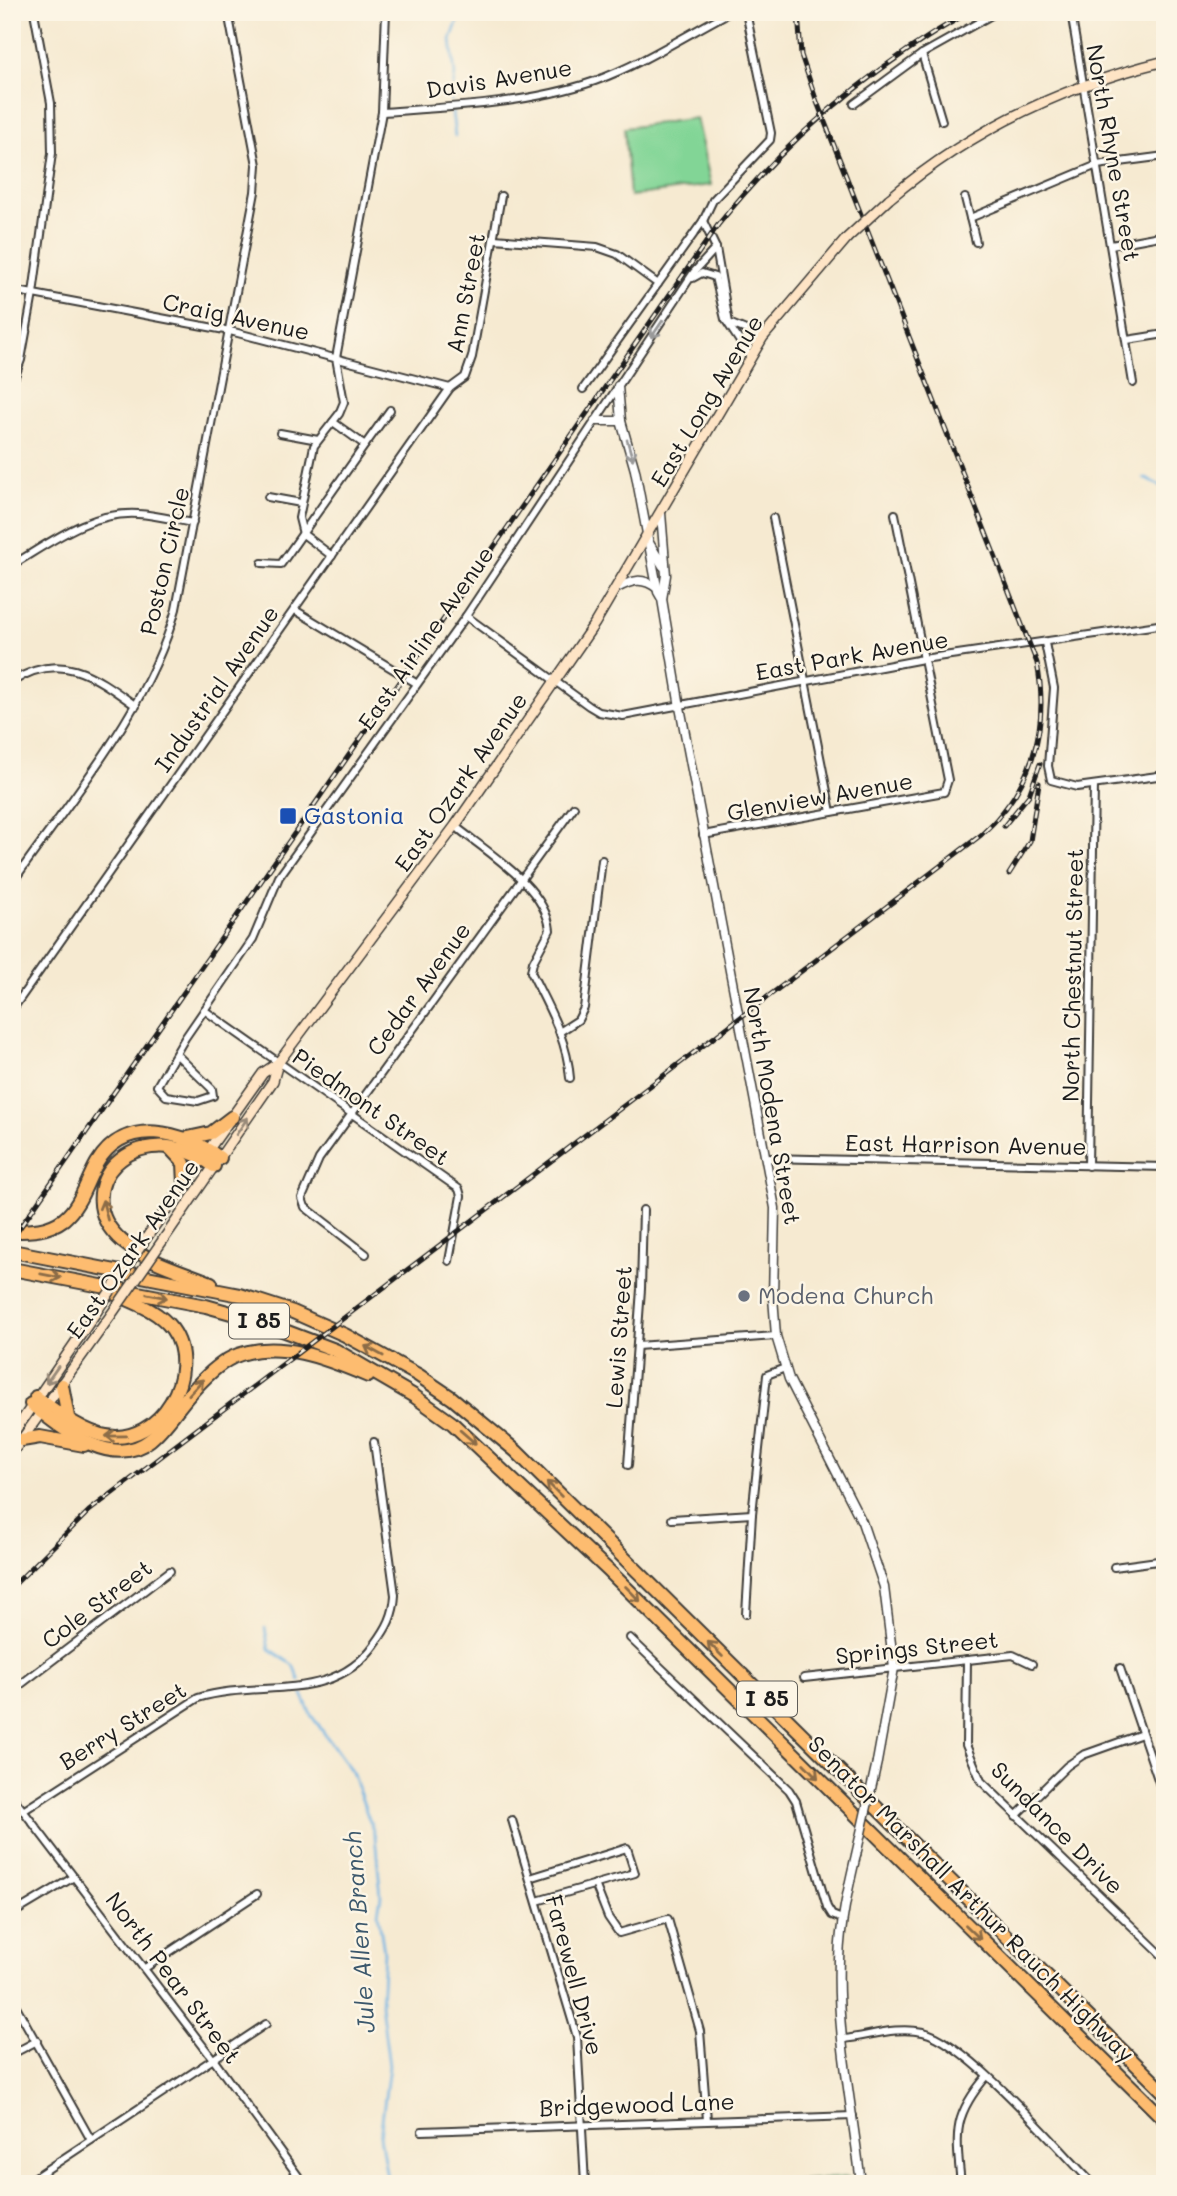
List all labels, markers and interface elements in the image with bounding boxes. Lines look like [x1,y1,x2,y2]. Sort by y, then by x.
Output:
street label: North Rhyne Street [1080,42,1148,264]
street label: Davis Avenue [424,52,574,104]
street label: Ann Street [439,230,491,356]
street label: Craig Avenue [160,286,313,346]
street label: East Long Avenue [643,309,769,492]
one-way arrow [649,319,664,338]
one-way arrow [624,439,637,461]
street label: Poston Circle [132,484,196,638]
street label: East Airline Avenue [351,540,500,735]
street label: Industrial Avenue [147,599,285,778]
street label: East Park Avenue [753,623,951,687]
street label: East Ozark Avenue [387,686,533,877]
street label: Glenview Avenue [725,765,915,827]
place label: Gastonia [304,800,404,830]
marker: Gastonia [278,806,298,826]
street label: North Chestnut Street [1055,848,1089,1102]
street label: Cedar Avenue [360,916,477,1061]
street label: North Modena Street [737,985,809,1227]
street label: Piedmont Street [287,1041,456,1172]
one-way arrow [235,1117,249,1136]
street label: East Harrison Avenue [845,1127,1087,1161]
street label: East Ozark Avenue [59,1153,205,1344]
one-way arrow [98,1200,111,1222]
street label: Lewis Street [598,1265,638,1409]
one-way arrow [39,1270,62,1283]
place label: Modena Church [758,1280,933,1310]
marker: Modena Church [736,1288,752,1304]
one-way arrow [145,1289,168,1303]
road number: I 85 [229,1304,289,1338]
one-way arrow [365,1344,385,1358]
one-way arrow [45,1365,59,1384]
one-way arrow [188,1379,205,1396]
one-way arrow [105,1429,128,1443]
one-way arrow [459,1429,477,1445]
one-way arrow [545,1480,562,1497]
street label: Cole Street [35,1552,158,1654]
one-way arrow [624,1585,641,1602]
street label: Springs Street [834,1624,1000,1670]
one-way arrow [707,1640,724,1657]
street label: Berry Street [53,1674,192,1776]
road number: I 85 [737,1682,797,1716]
street label: Senator Marshall Arthur Rauch Highway [802,1729,1141,2068]
street label: Sundance Drive [985,1755,1130,1900]
one-way arrow [803,1763,820,1780]
water label: Jule Allen Branch [336,1830,381,2034]
street label: North Pear Street [99,1886,248,2069]
street label: Farewell Drive [539,1891,611,2058]
one-way arrow [964,1923,981,1940]
street label: Bridgewood Lane [539,2086,735,2122]

